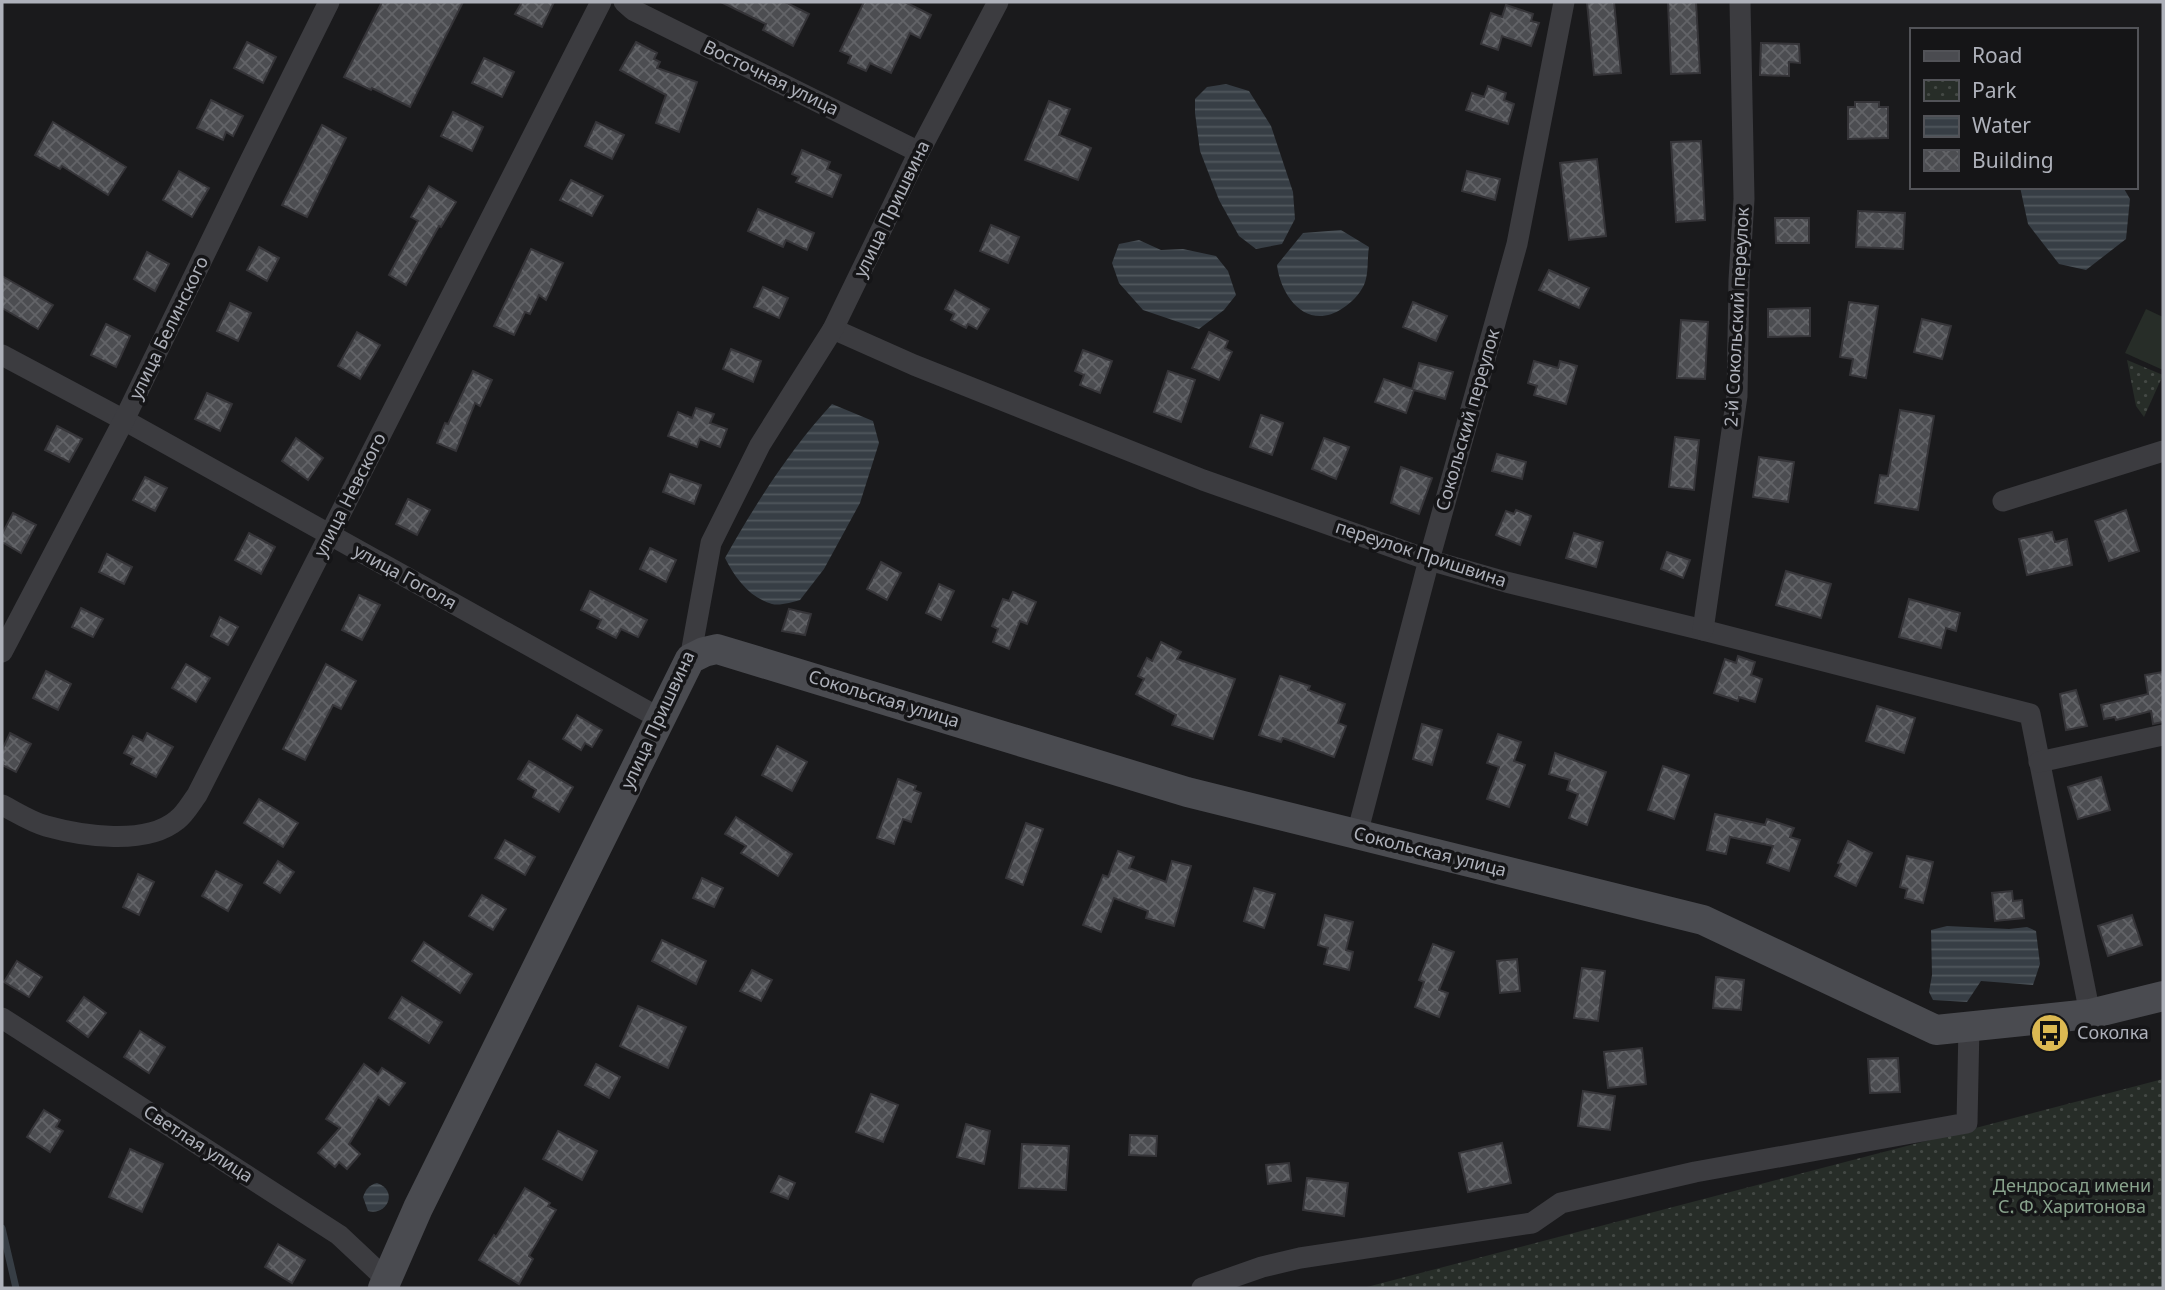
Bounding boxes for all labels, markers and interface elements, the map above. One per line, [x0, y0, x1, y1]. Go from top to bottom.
legend [1910, 28, 2137, 189]
street label: Восточная улица [700, 34, 843, 120]
text: Road [1972, 41, 2022, 69]
text: Park [1972, 76, 2017, 104]
text: Water [1972, 111, 2031, 139]
street label: улица Пришвина [848, 136, 935, 281]
text: Building [1972, 146, 2054, 174]
street label: 2-й Сокольский переулок [1718, 206, 1754, 427]
street label: улица Белинского [123, 252, 213, 403]
street label: Сокольский переулок [1430, 326, 1505, 513]
street label: улица Невского [307, 428, 391, 561]
street label: переулок Пришвина [1333, 514, 1510, 592]
street label: улица Гоголя [350, 538, 461, 614]
street label: улица Пришвина [615, 647, 700, 792]
street label: Сокольская улица [806, 664, 963, 732]
street label: Сокольская улица [1351, 820, 1509, 882]
bus stop icon: Соколка [2029, 1012, 2071, 1054]
place label: Соколка [2077, 1020, 2149, 1044]
street label: Светлая улица [139, 1099, 258, 1188]
park label: Дендросад имени С. Ф. Харитонова [1993, 1173, 2151, 1218]

